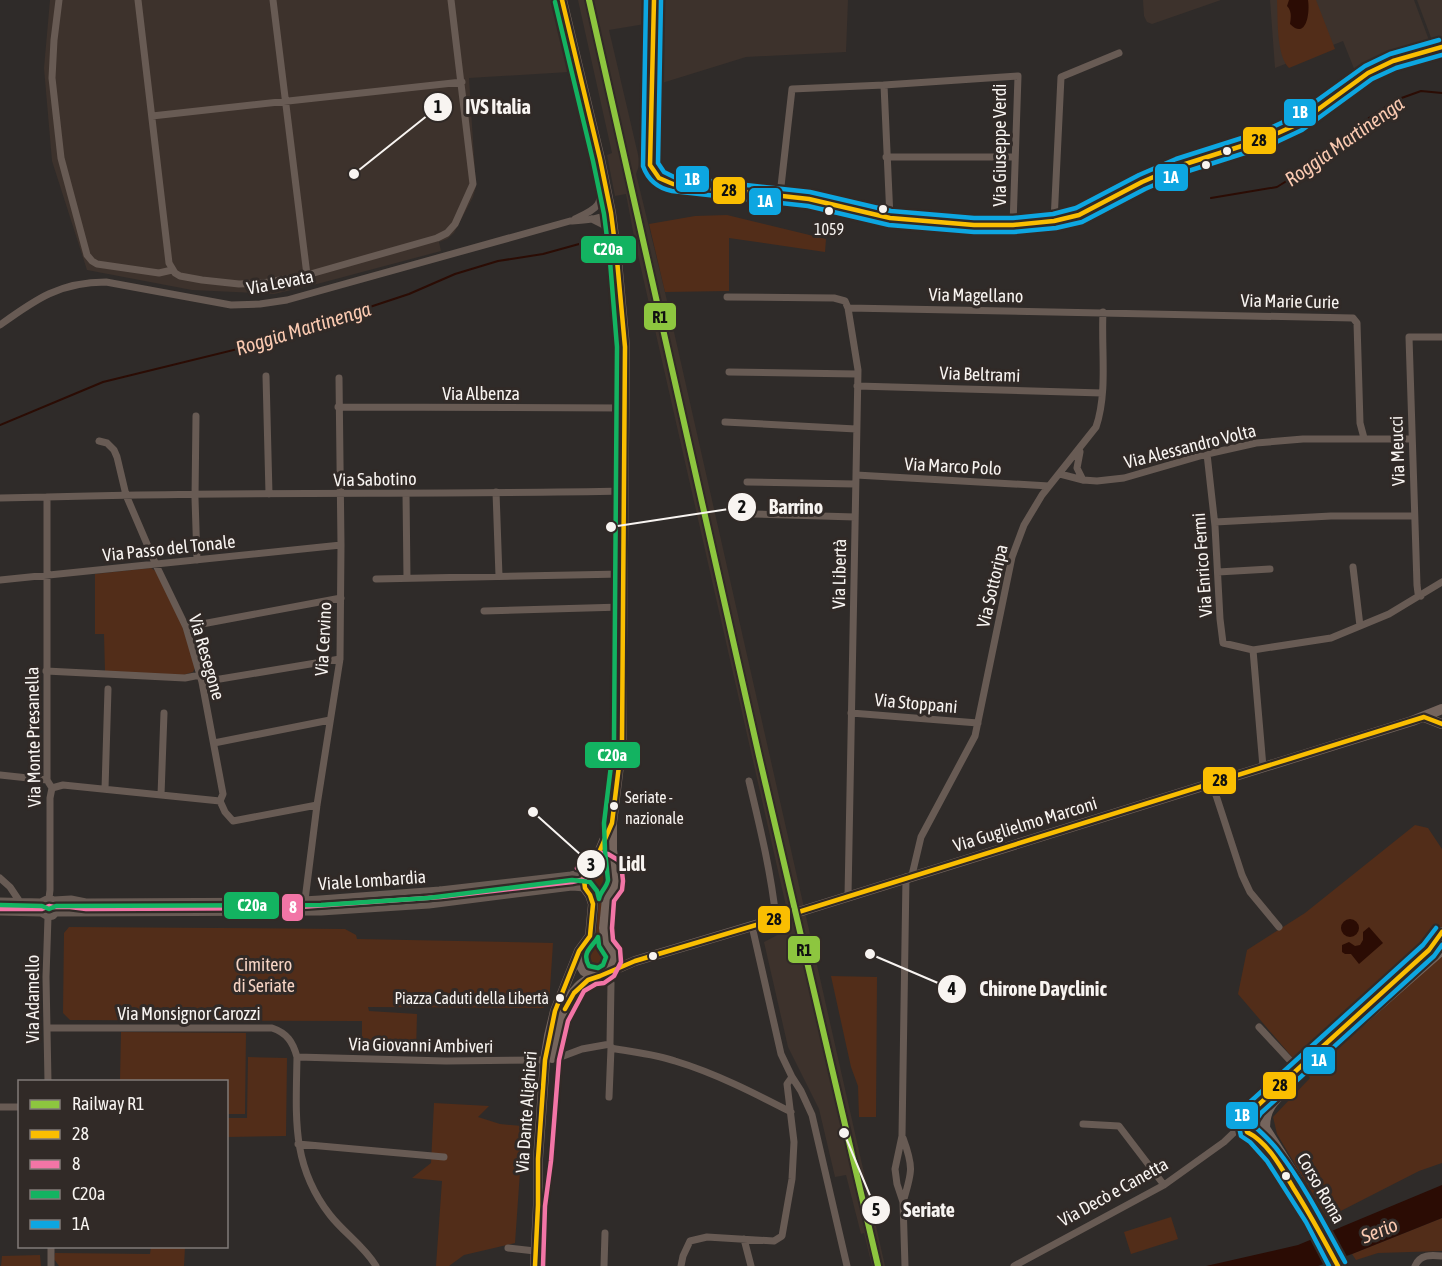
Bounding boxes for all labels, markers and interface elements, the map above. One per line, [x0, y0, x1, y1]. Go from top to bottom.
street label: Via Giuseppe Verdi [989, 84, 1010, 206]
callout: IVS Italia [423, 88, 542, 126]
water label: Roggia Martinenga [1280, 91, 1408, 191]
text: IVS Italia [465, 95, 531, 118]
text: 1 [434, 96, 442, 117]
line badge: 1B [1283, 98, 1317, 127]
text: 1B [1292, 103, 1308, 121]
line badge: 28 [1242, 126, 1277, 155]
text: 28 [1251, 131, 1267, 149]
unlabelled marker [1221, 145, 1233, 157]
unlabelled marker [1200, 159, 1212, 171]
line badge: 1A [1154, 163, 1189, 192]
line badge: 1B [675, 165, 710, 193]
text: 1A [1163, 168, 1179, 186]
text: 1B [684, 170, 700, 188]
line badge: 28 [712, 176, 746, 205]
text: 28 [721, 181, 737, 199]
line badge: 1A [748, 187, 782, 216]
text: 1A [757, 192, 773, 210]
unlabelled marker [877, 203, 889, 215]
marker: 1059 [823, 205, 835, 217]
place label: 1059 [814, 220, 844, 238]
line badge: C20a [580, 235, 637, 264]
text: C20a [593, 240, 623, 258]
street label: Via Levata [245, 265, 315, 299]
street label: Via Magellano [928, 284, 1024, 306]
street label: Via Marie Curie [1240, 290, 1340, 312]
water label: Roggia Martinenga [233, 297, 373, 359]
line badge: R1 [643, 302, 677, 331]
text: R1 [652, 308, 668, 326]
street label: Via Beltrami [939, 362, 1021, 386]
street label: Via Albenza [442, 383, 520, 404]
street label: Via Meucci [1385, 416, 1409, 486]
street label: Via Alessandro Volta [1122, 419, 1258, 473]
street label: Via Marco Polo [904, 453, 1002, 479]
street label: Via Sabotino [333, 468, 417, 490]
callout: Barrino [727, 488, 835, 526]
text: Barrino [769, 495, 823, 518]
text: 2 [738, 496, 746, 517]
street label: Via Enrico Fermi [1188, 512, 1216, 618]
street label: Via Passo del Tonale [102, 531, 236, 565]
street label: Via Libertà [828, 539, 850, 609]
street label: Via Sottoripa [972, 542, 1012, 630]
street label: Via Cervino [311, 601, 335, 677]
street label: Via Resegone [185, 612, 229, 702]
street label: Via Monte Presanella [21, 667, 45, 807]
street label: Via Stoppani [874, 689, 958, 717]
line badge: C20a [584, 741, 641, 769]
text: C20a [597, 746, 627, 764]
line badge: 28 [1202, 766, 1237, 795]
text: 28 [1212, 771, 1228, 789]
place label: Seriate - nazionale [625, 788, 684, 827]
street label: Via Guglielmo Marconi [951, 792, 1099, 856]
marker: Seriate - nazionale [608, 800, 620, 812]
callout: Lidl [576, 845, 657, 883]
text: Lidl [618, 852, 646, 875]
text: 3 [587, 854, 595, 875]
street label: Viale Lombardia [317, 866, 427, 894]
line badge: C20a [223, 891, 280, 920]
line badge: 8 [281, 893, 304, 922]
text: C20a [237, 896, 267, 914]
text: 8 [289, 898, 297, 916]
line badge: 28 [757, 905, 791, 934]
text: 28 [766, 910, 782, 928]
line badge: R1 [787, 935, 821, 964]
text: R1 [796, 941, 812, 959]
unlabelled marker [647, 950, 659, 962]
park label: Cimitero di Seriate [233, 954, 295, 996]
street label: Via Adamello [22, 955, 43, 1043]
callout: Chirone Dayclinic [937, 970, 1119, 1008]
text: Chirone Dayclinic [979, 977, 1107, 1000]
text: 4 [947, 978, 956, 999]
place label: Piazza Caduti della Libertà [394, 989, 549, 1007]
marker: Piazza Caduti della Libertà [554, 992, 566, 1004]
street label: Via Monsignor Carozzi [117, 1003, 261, 1024]
street label: Via Giovanni Ambiveri [348, 1033, 494, 1057]
line badge: 1A [1302, 1046, 1336, 1075]
street label: Via Dante Alighieri [511, 1050, 541, 1174]
text: 1A [1311, 1051, 1327, 1069]
line badge: 28 [1262, 1071, 1297, 1100]
text: 28 [1272, 1076, 1288, 1094]
legend [18, 1080, 228, 1248]
text: Railway R1 [72, 1093, 144, 1114]
line badge: 1B [1225, 1101, 1259, 1130]
text: 1B [1234, 1106, 1250, 1124]
text: 28 [72, 1123, 89, 1144]
street label: Corso Roma [1292, 1149, 1350, 1227]
text: 8 [72, 1153, 80, 1174]
street label: Via Decò e Canetta [1054, 1153, 1172, 1231]
unlabelled marker [1280, 1170, 1292, 1182]
text: C20a [72, 1183, 105, 1204]
callout: Seriate [861, 1191, 967, 1229]
text: Seriate [903, 1198, 955, 1221]
text: 5 [872, 1199, 880, 1220]
water label: Serio [1356, 1212, 1401, 1248]
text: 1A [72, 1213, 89, 1234]

